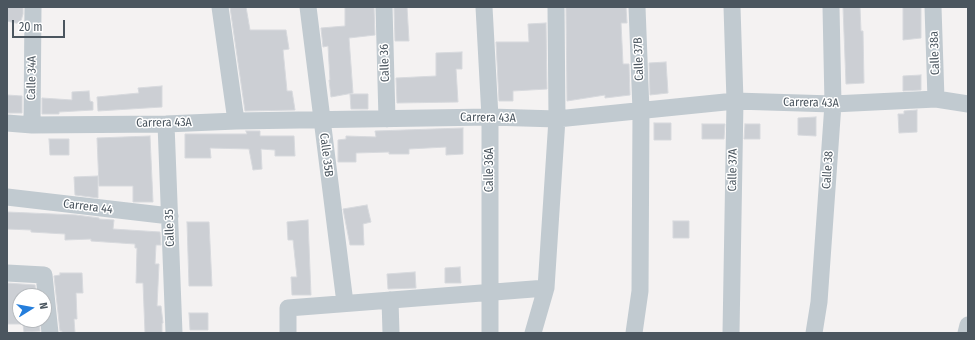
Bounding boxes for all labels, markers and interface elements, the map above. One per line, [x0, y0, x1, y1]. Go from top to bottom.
scale bar [14, 12, 67, 38]
text: 20 m [19, 20, 43, 34]
street label: Calle 38a [927, 31, 943, 75]
street label: Calle 37B [631, 37, 647, 81]
street label: Calle 36 [377, 44, 393, 82]
street label: Calle 34A [24, 56, 40, 100]
street label: Carrera 43A [783, 95, 839, 111]
street label: Carrera 43A [460, 110, 516, 126]
street label: Carrera 43A [136, 115, 192, 131]
street label: Calle 35B [316, 132, 336, 178]
street label: Calle 36A [483, 148, 497, 192]
street label: Calle 37A [725, 148, 741, 192]
street label: Calle 38 [819, 150, 837, 190]
street label: Carrera 44 [62, 197, 114, 217]
street label: Calle 35 [162, 209, 178, 247]
north arrow [12, 288, 52, 328]
text: N [36, 301, 50, 310]

